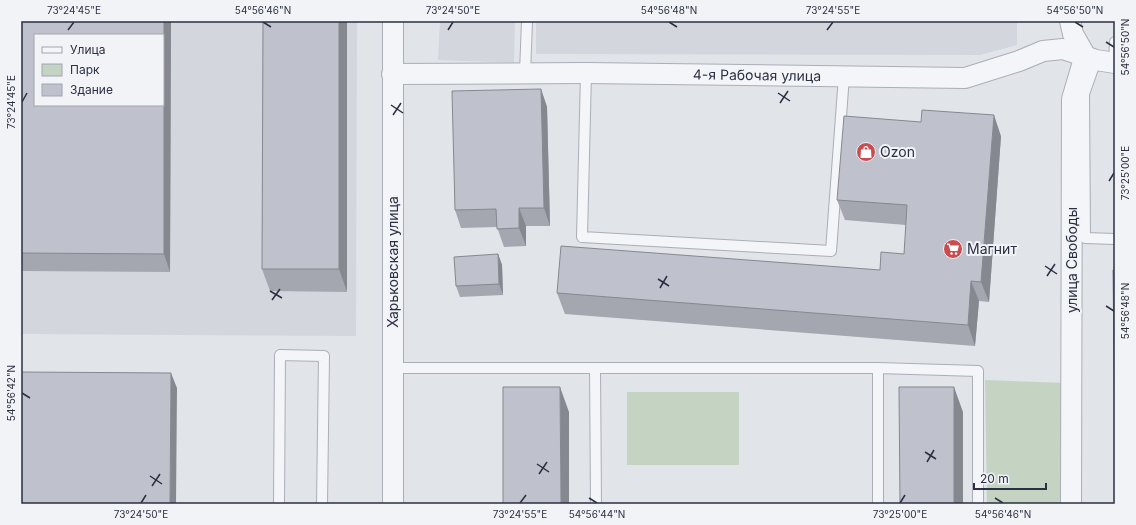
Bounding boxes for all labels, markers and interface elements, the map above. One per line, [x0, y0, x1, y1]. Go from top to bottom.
text: 73°24'45"E [47, 4, 101, 16]
text: 54°56'46"N [235, 4, 291, 16]
text: 73°24'50"E [426, 4, 480, 16]
text: 54°56'48"N [641, 4, 697, 16]
text: 73°24'55"E [806, 4, 860, 16]
text: 54°56'50"N [1047, 4, 1103, 16]
text: 54°56'50"N [1119, 19, 1131, 75]
legend [34, 34, 164, 106]
text: Улица [70, 42, 105, 57]
text: Парк [70, 62, 100, 77]
street label: 4-я Рабочая улица [693, 65, 821, 84]
text: 73°24'45"E [5, 75, 17, 129]
text: Здание [70, 82, 113, 97]
shop icon: Ozon [855, 141, 877, 163]
place label: Ozon [880, 143, 915, 160]
text: 73°25'00"E [1119, 146, 1131, 200]
street label: Харьковская улица [384, 196, 401, 328]
street label: улица Свободы [1063, 207, 1080, 313]
supermarket icon: Магнит [942, 238, 964, 260]
place label: Магнит [967, 240, 1017, 257]
text: 54°56'48"N [1119, 283, 1131, 339]
text: 54°56'42"N [5, 365, 17, 421]
scale bar [974, 465, 1046, 491]
text: 20 m [980, 471, 1009, 486]
text: 73°24'50"E [114, 508, 168, 520]
text: 73°24'55"E [493, 508, 547, 520]
text: 54°56'44"N [569, 508, 625, 520]
text: 73°25'00"E [873, 508, 927, 520]
text: 54°56'46"N [975, 508, 1031, 520]

